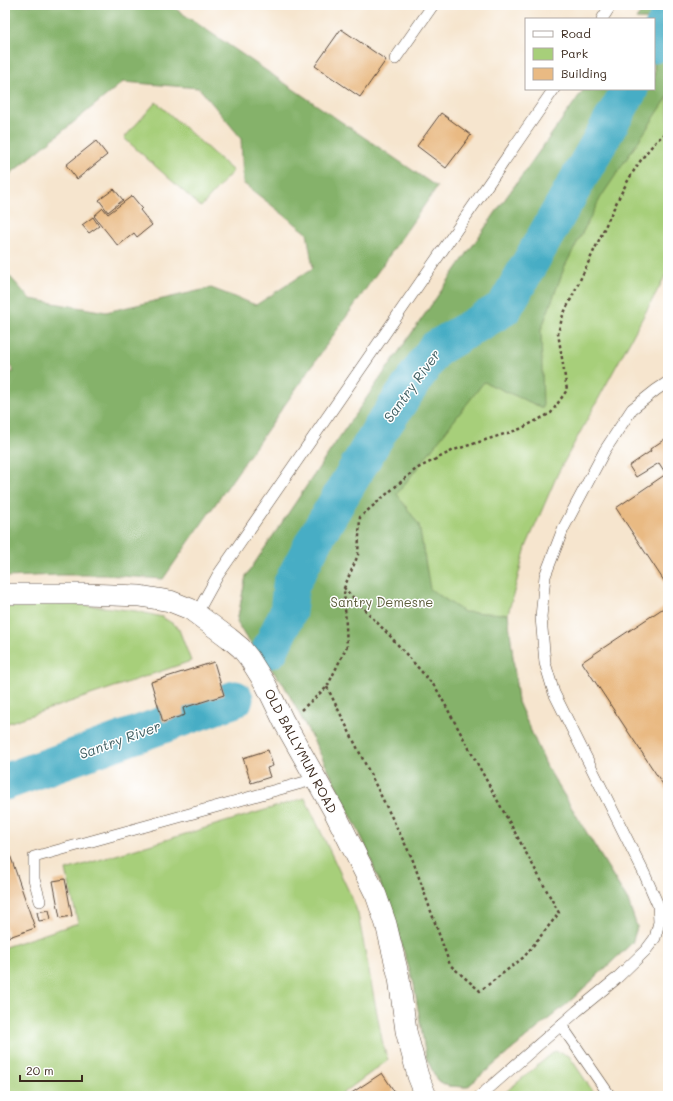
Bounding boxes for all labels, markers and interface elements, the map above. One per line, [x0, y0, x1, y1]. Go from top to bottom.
legend [525, 18, 655, 90]
text: Road [561, 25, 591, 41]
text: Park [561, 45, 588, 61]
text: Building [561, 65, 607, 81]
water label: Santry River [379, 345, 444, 426]
park label: Santry Demesne [331, 593, 433, 610]
street label: OLD BALLYMUN ROAD [261, 685, 342, 816]
water label: Santry River [76, 716, 163, 763]
scale bar [20, 1057, 82, 1083]
text: 20 m [26, 1062, 54, 1078]

